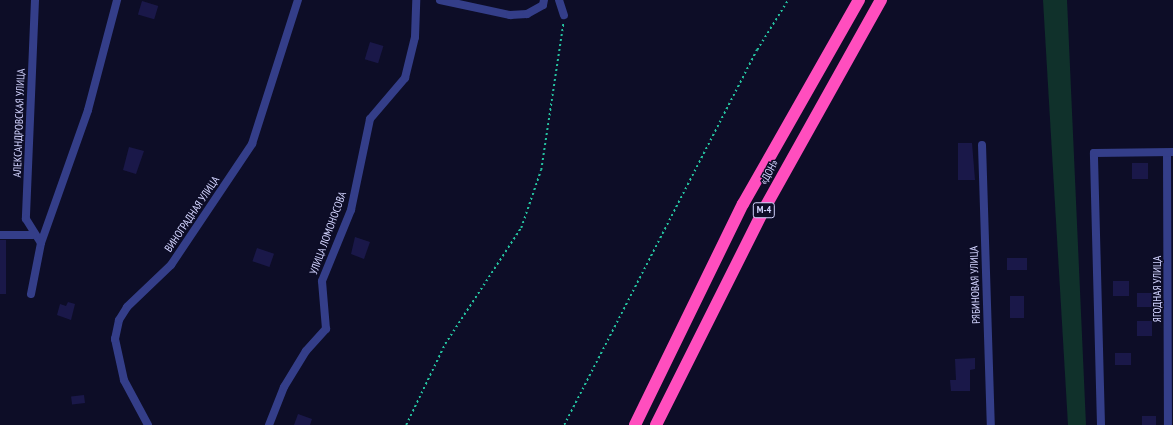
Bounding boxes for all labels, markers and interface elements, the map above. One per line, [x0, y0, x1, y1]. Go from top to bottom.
street label: АЛЕКСАНДРОВСКАЯ УЛИЦА [10, 68, 28, 178]
street label: «ДОН» [757, 157, 781, 187]
street label: ВИНОГРАДНАЯ УЛИЦА [162, 174, 222, 254]
street label: УЛИЦА ЛОМОНОСОВА [307, 190, 349, 276]
road number: М-4 [752, 202, 776, 218]
street label: РЯБИНОВАЯ УЛИЦА [967, 246, 983, 324]
street label: ЯГОДНАЯ УЛИЦА [1150, 256, 1164, 322]

